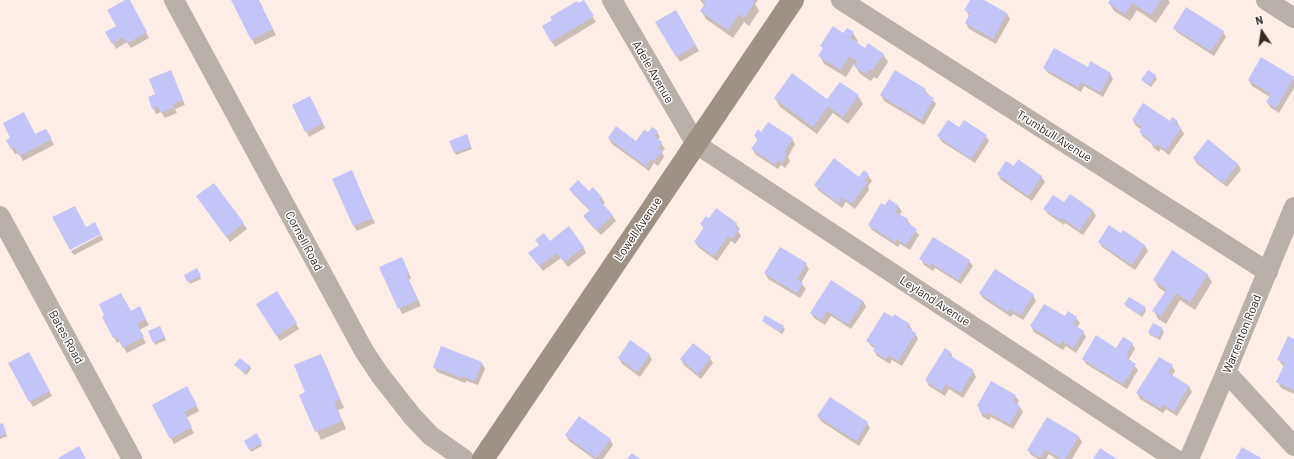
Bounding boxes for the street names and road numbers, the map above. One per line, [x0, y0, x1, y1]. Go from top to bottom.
street label: Adele Avenue [629, 38, 677, 106]
street label: Trumbull Avenue [1014, 107, 1094, 165]
street label: Lowell Avenue [611, 194, 665, 264]
street label: Cornell Road [282, 209, 326, 273]
street label: Leyland Avenue [897, 273, 973, 329]
street label: Warrenton Road [1220, 292, 1264, 376]
street label: Bates Road [45, 308, 87, 366]

